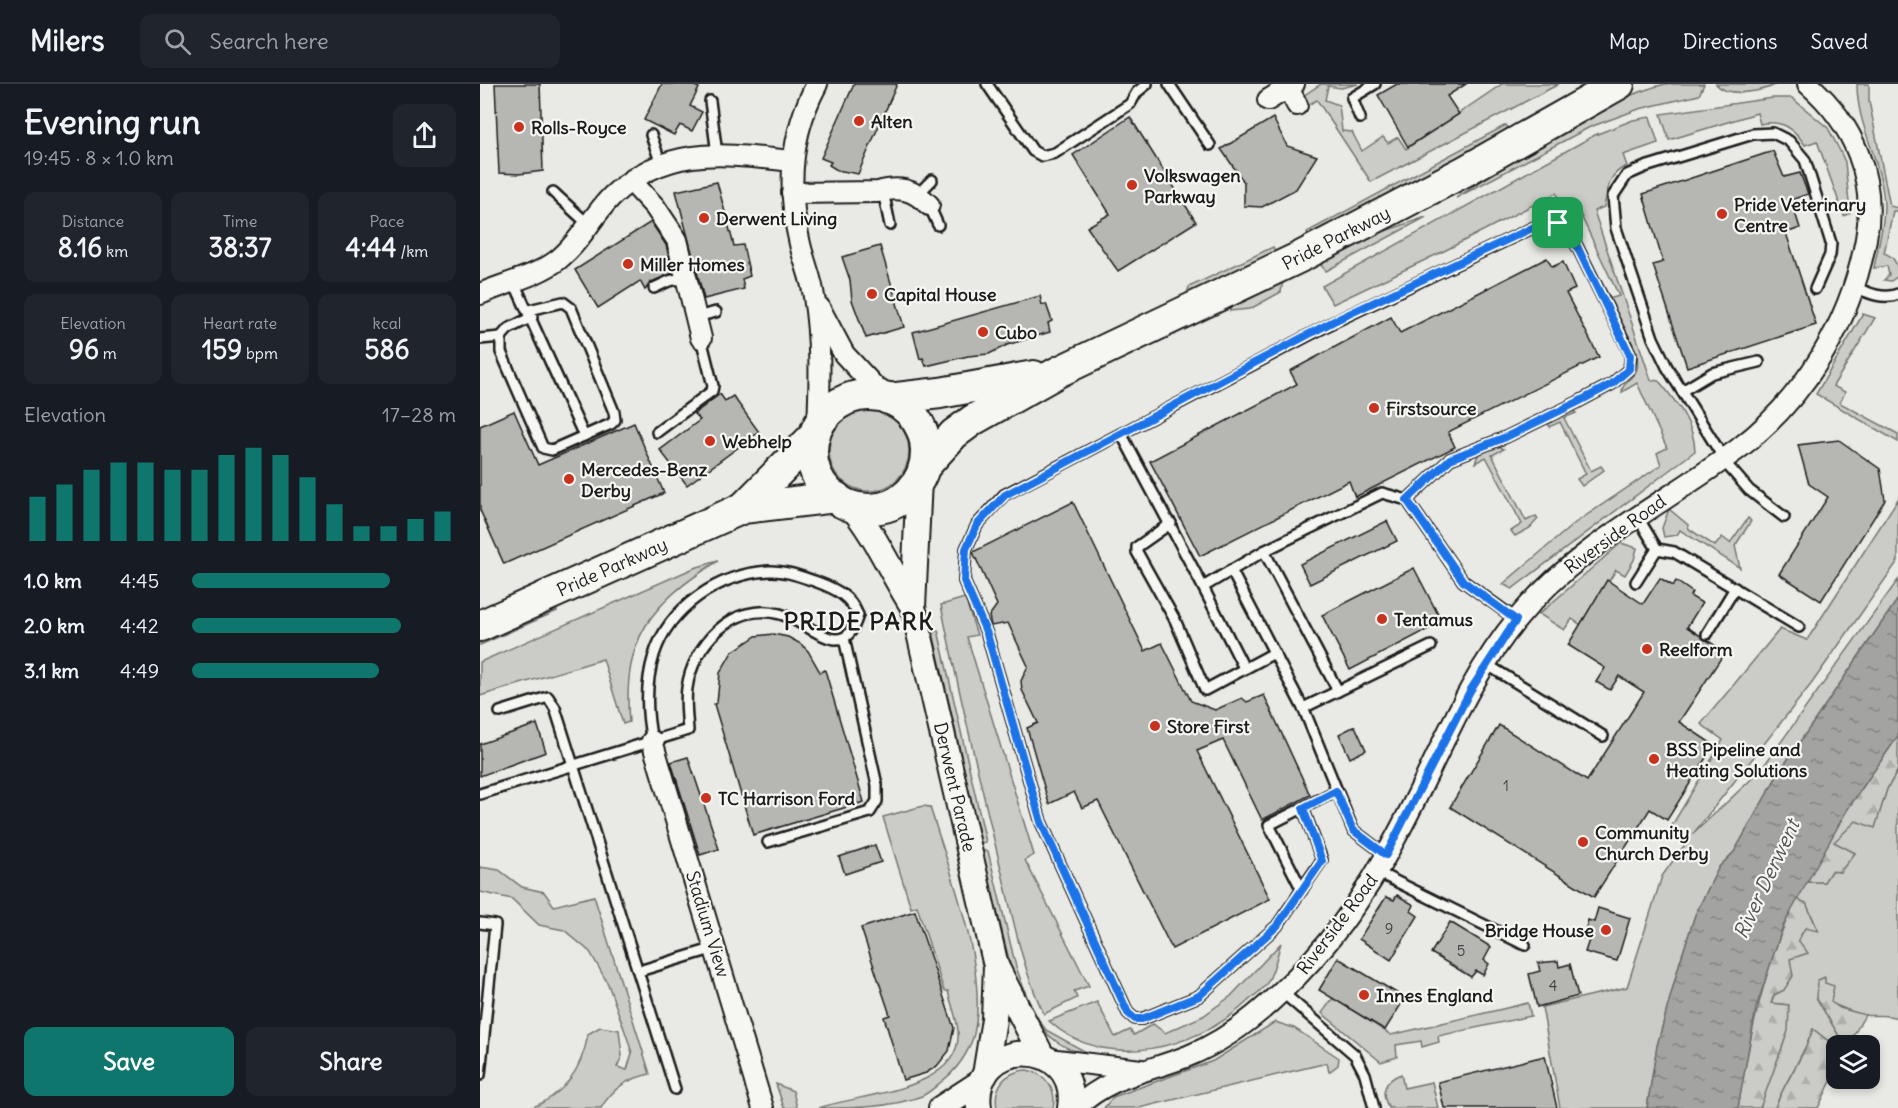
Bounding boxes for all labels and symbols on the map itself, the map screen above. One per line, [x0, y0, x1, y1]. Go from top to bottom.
place label: Alten [871, 110, 913, 133]
marker: Alten [852, 114, 866, 128]
place label: Rolls-Royce [531, 116, 627, 139]
marker: Rolls-Royce [512, 120, 526, 134]
place label: Volkswagen Parkway [1144, 164, 1241, 208]
marker: Volkswagen Parkway [1125, 178, 1139, 192]
place label: Pride Veterinary Centre [1734, 193, 1866, 237]
pin [1532, 197, 1583, 248]
street label: Pride Parkway [1278, 201, 1394, 275]
place label: Derwent Living [716, 207, 837, 230]
marker: Pride Veterinary Centre [1715, 207, 1729, 221]
marker: Derwent Living [697, 211, 711, 225]
place label: Miller Homes [640, 253, 745, 276]
marker: Miller Homes [621, 257, 635, 271]
place label: Capital House [884, 283, 997, 306]
marker: Capital House [865, 287, 879, 301]
place label: Cubo [995, 321, 1037, 344]
marker: Cubo [976, 325, 990, 339]
place label: Firstsource [1386, 397, 1477, 420]
marker: Firstsource [1367, 401, 1381, 415]
place label: Webhelp [722, 430, 792, 453]
marker: Webhelp [703, 434, 717, 448]
place label: Mercedes-Benz Derby [581, 458, 708, 502]
marker: Mercedes-Benz Derby [562, 472, 576, 486]
street label: Riverside Road [1560, 489, 1671, 579]
street label: Pride Parkway [553, 532, 671, 602]
district label: PRIDE PARK [783, 606, 935, 636]
place label: Tentamus [1394, 608, 1473, 631]
marker: Tentamus [1375, 612, 1389, 626]
place label: Reelform [1659, 638, 1733, 661]
marker: Reelform [1640, 642, 1654, 656]
place label: Store First [1167, 715, 1250, 738]
marker: Store First [1148, 719, 1162, 733]
street label: Derwent Parade [929, 720, 981, 854]
place label: BSS Pipeline and Heating Solutions [1666, 738, 1807, 782]
marker: BSS Pipeline and Heating Solutions [1647, 752, 1661, 766]
house number: 1 [1503, 776, 1509, 795]
place label: TC Harrison Ford [718, 787, 856, 810]
marker: TC Harrison Ford [699, 791, 713, 805]
water label: River Derwent [1728, 814, 1805, 942]
place label: Community Church Derby [1595, 821, 1709, 865]
marker: Community Church Derby [1576, 835, 1590, 849]
street label: Stadium View [681, 868, 735, 980]
street label: Riverside Road [1292, 869, 1383, 979]
house number: 9 [1385, 919, 1393, 938]
place label: Bridge House [1485, 919, 1594, 942]
marker: Bridge House [1599, 923, 1613, 937]
house number: 5 [1457, 941, 1465, 960]
house number: 4 [1549, 976, 1558, 995]
place label: Innes England [1376, 984, 1493, 1007]
marker: Innes England [1357, 988, 1371, 1002]

